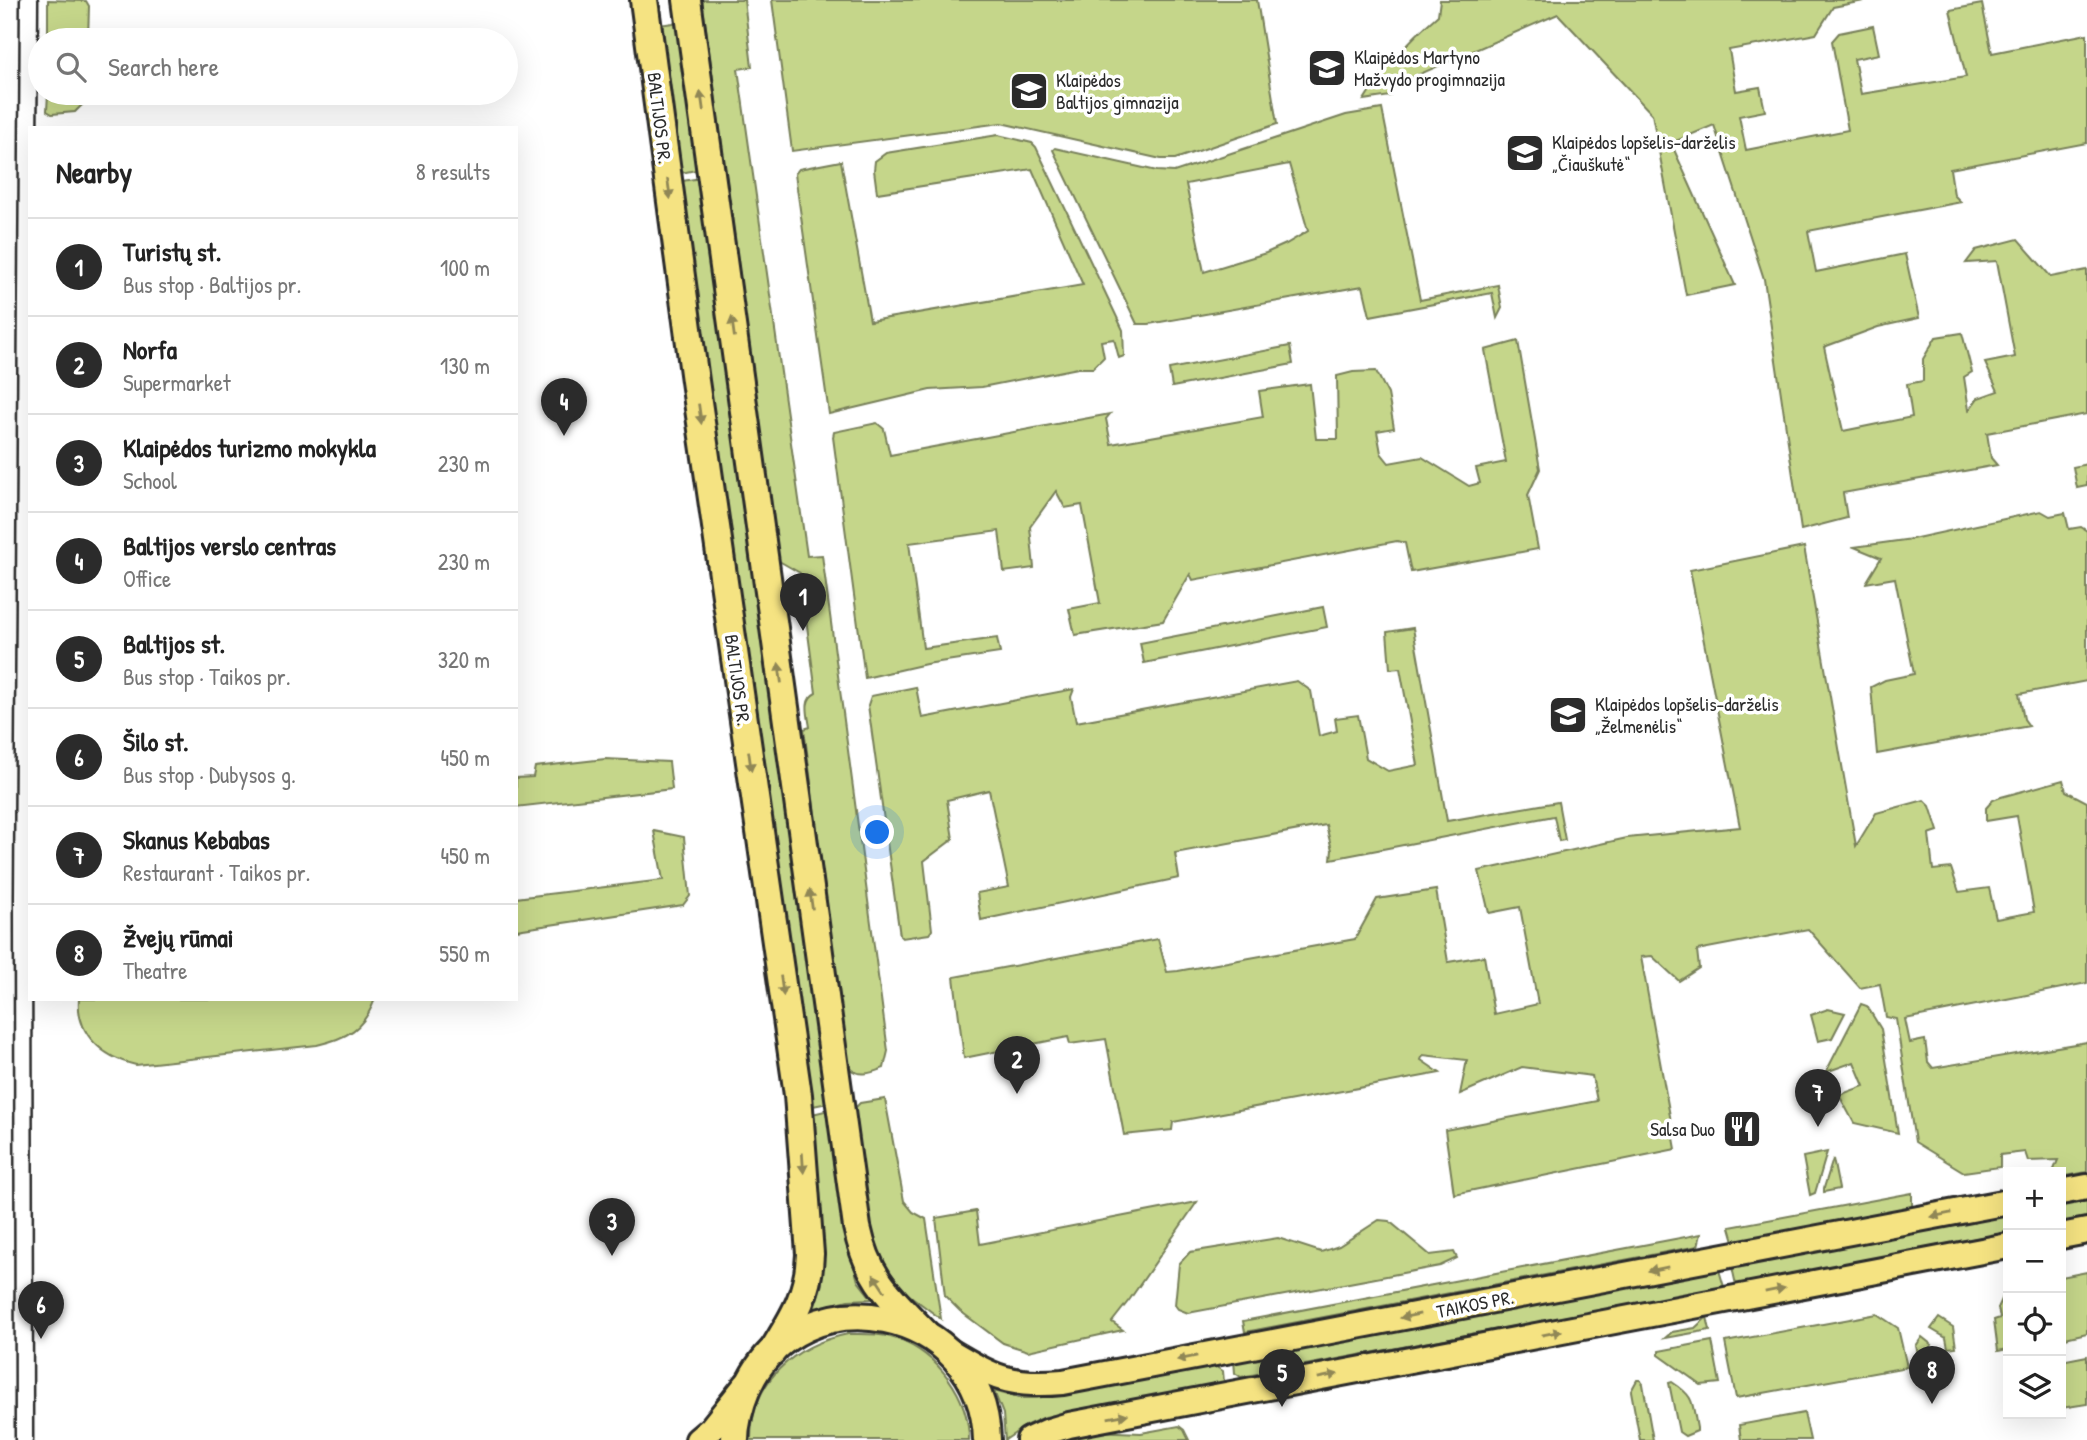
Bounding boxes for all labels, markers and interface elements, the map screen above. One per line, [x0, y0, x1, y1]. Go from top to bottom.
search box [28, 28, 518, 105]
place label: Klaipėdos Martyno Mažvydo progimnazija [1354, 44, 1506, 92]
school or university icon: Klaipėdos Martyno Mažvydo progimnazija [1306, 47, 1348, 89]
icon: search [52, 48, 90, 86]
text: Search here [108, 49, 219, 84]
place label: Klaipėdos Baltijos gimnazija [1056, 67, 1179, 115]
school or university icon: Klaipėdos Baltijos gimnazija [1008, 70, 1050, 112]
street label: BALTIJOS PR. [641, 71, 679, 165]
one-way arrow [696, 90, 707, 112]
place label: Klaipėdos lopšelis-darželis „Čiauškutė“ [1552, 129, 1736, 177]
school or university icon: Klaipėdos lopšelis-darželis „Čiauškutė“ [1504, 132, 1546, 174]
text: Nearby [56, 152, 132, 192]
text: 8 results [416, 156, 490, 187]
one-way arrow [664, 178, 675, 200]
text: Turistų st. [123, 234, 221, 269]
text: 1 [75, 252, 83, 283]
text: 100 m [440, 252, 490, 283]
text: Bus stop · Baltijos pr. [123, 269, 301, 300]
one-way arrow [727, 316, 738, 338]
text: Norfa [123, 332, 177, 367]
text: 2 [74, 350, 84, 381]
text: 130 m [440, 350, 490, 381]
text: Supermarket [123, 367, 231, 398]
pin: 4 [541, 378, 587, 436]
one-way arrow [695, 404, 706, 426]
text: Klaipėdos turizmo mokykla [123, 430, 376, 465]
text: 3 [74, 448, 84, 479]
text: 230 m [438, 448, 490, 479]
text: School [123, 465, 177, 496]
text: Baltijos verslo centras [123, 528, 336, 563]
text: 4 [75, 546, 83, 577]
text: 230 m [438, 546, 490, 577]
text: Office [123, 563, 171, 594]
pin: 1 [780, 573, 826, 631]
text: Baltijos st. [123, 626, 225, 661]
street label: BALTIJOS PR. [719, 633, 757, 727]
text: 5 [74, 644, 84, 675]
text: 320 m [438, 644, 490, 675]
text: Bus stop · Taikos pr. [123, 661, 291, 692]
one-way arrow [774, 662, 785, 684]
place label: Klaipėdos lopšelis-darželis „Želmenėlis“ [1595, 691, 1779, 739]
school or university icon: Klaipėdos lopšelis-darželis „Želmenėlis“ [1547, 694, 1589, 736]
text: Šilo st. [123, 724, 189, 759]
text: 6 [74, 742, 84, 773]
text: 450 m [440, 742, 490, 773]
one-way arrow [744, 750, 755, 772]
text: Bus stop · Dubysos g. [123, 759, 296, 790]
your location [860, 815, 894, 849]
text: Skanus Kebabas [123, 822, 270, 857]
text: 7 [73, 840, 85, 871]
text: 450 m [440, 840, 490, 871]
text: Restaurant · Taikos pr. [123, 857, 310, 888]
one-way arrow [805, 888, 816, 910]
text: Žvejų rūmai [123, 920, 234, 955]
text: 8 [74, 938, 84, 969]
text: 550 m [439, 938, 490, 969]
text: Theatre [123, 955, 188, 986]
one-way arrow [777, 975, 788, 997]
pin: 2 [994, 1036, 1040, 1094]
pin: 7 [1795, 1069, 1841, 1127]
restaurant icon: Salsa Duo [1721, 1108, 1763, 1150]
place label: Salsa Duo [1650, 1116, 1715, 1142]
one-way arrow [798, 1153, 809, 1175]
map controls [2003, 1167, 2066, 1419]
button: + [2003, 1167, 2066, 1230]
pin: 3 [589, 1198, 635, 1256]
one-way arrow [1930, 1210, 1952, 1221]
button: − [2003, 1230, 2066, 1293]
one-way arrow [1647, 1264, 1669, 1275]
one-way arrow [872, 1274, 886, 1292]
pin: 6 [18, 1281, 64, 1339]
street label: TAIKOS PR. [1434, 1284, 1516, 1324]
one-way arrow [1764, 1284, 1786, 1295]
button: locate [2003, 1293, 2066, 1356]
one-way arrow [1399, 1311, 1421, 1322]
one-way arrow [1541, 1327, 1563, 1338]
pin: 8 [1909, 1346, 1955, 1404]
pin: 5 [1259, 1349, 1305, 1407]
one-way arrow [1176, 1353, 1198, 1364]
button: layers [2003, 1356, 2066, 1419]
one-way arrow [1317, 1370, 1339, 1381]
one-way arrow [1107, 1410, 1129, 1421]

